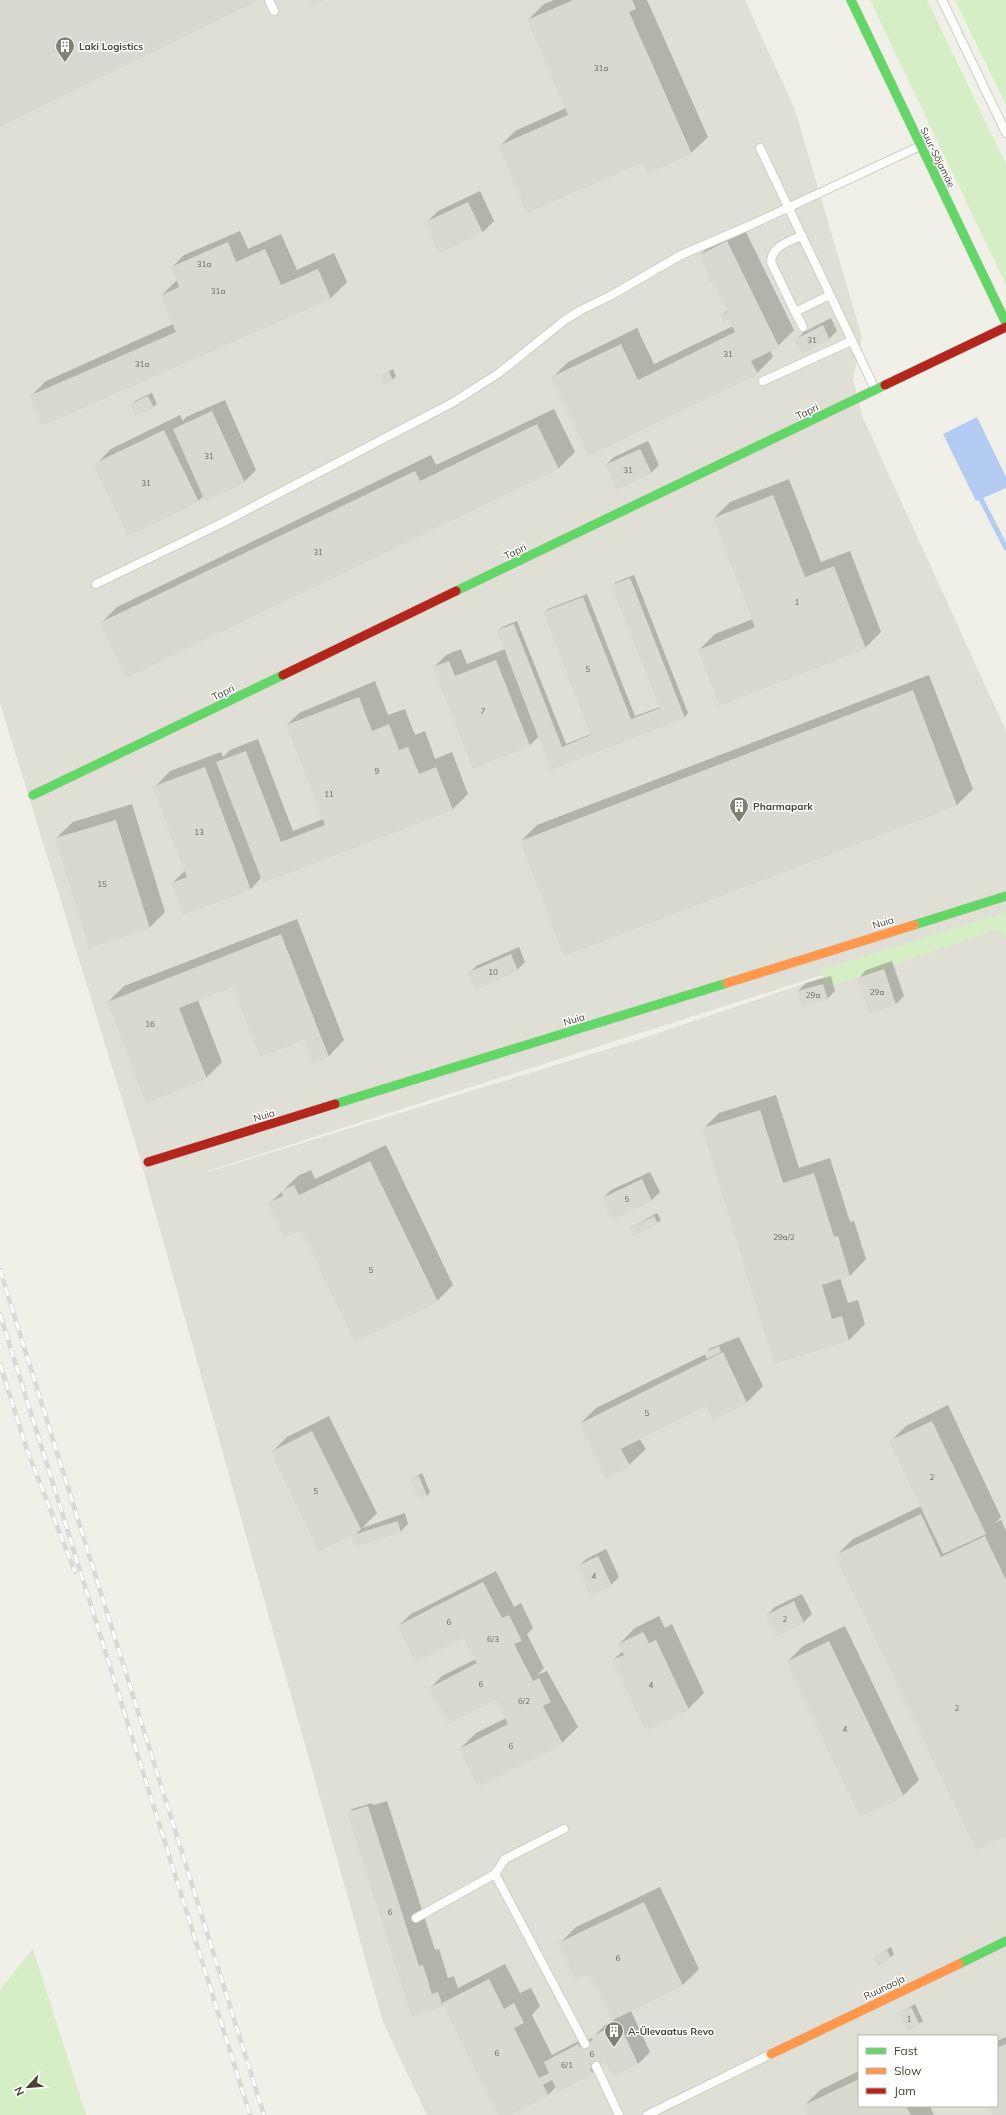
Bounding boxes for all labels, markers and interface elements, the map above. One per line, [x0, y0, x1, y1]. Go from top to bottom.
building icon: Laki Logistics [54, 35, 76, 63]
place label: Laki Logistics [79, 40, 143, 53]
house number: 31a [594, 63, 608, 73]
street label: Suur-Sõjamäe [917, 125, 958, 190]
house number: 31a [197, 259, 211, 269]
house number: 31a [211, 286, 225, 296]
house number: 31 [807, 335, 817, 345]
house number: 31 [723, 349, 733, 359]
house number: 31a [135, 359, 149, 369]
street label: Tapri [794, 401, 821, 422]
house number: 31 [204, 451, 214, 461]
house number: 31 [623, 465, 633, 475]
house number: 31 [141, 478, 151, 488]
street label: Tapri [502, 541, 529, 562]
house number: 31 [313, 547, 323, 557]
house number: 1 [795, 597, 800, 607]
house number: 5 [586, 664, 591, 674]
street label: Tapri [210, 682, 237, 703]
house number: 7 [481, 706, 486, 716]
house number: 9 [375, 766, 380, 776]
house number: 11 [324, 789, 334, 799]
building icon: Pharmapark [728, 795, 750, 823]
place label: Pharmapark [753, 800, 813, 813]
house number: 13 [194, 827, 204, 837]
house number: 15 [97, 879, 107, 889]
street label: Nuia [871, 913, 895, 932]
house number: 10 [488, 967, 498, 977]
house number: 29a [870, 987, 884, 997]
house number: 29a [806, 990, 820, 1000]
street label: Nuia [562, 1010, 586, 1029]
house number: 16 [145, 1019, 155, 1029]
street label: Nuia [252, 1106, 276, 1125]
house number: 5 [625, 1194, 630, 1204]
house number: 29a/2 [773, 1232, 795, 1242]
house number: 5 [369, 1265, 374, 1275]
house number: 5 [645, 1408, 650, 1418]
house number: 2 [930, 1472, 935, 1482]
house number: 5 [314, 1486, 319, 1496]
house number: 4 [592, 1571, 597, 1581]
house number: 2 [783, 1614, 788, 1624]
house number: 6 [447, 1617, 452, 1627]
house number: 6/3 [487, 1634, 499, 1644]
house number: 6 [479, 1679, 484, 1689]
house number: 4 [649, 1680, 654, 1690]
house number: 6/2 [518, 1696, 530, 1706]
house number: 2 [955, 1703, 960, 1713]
house number: 4 [843, 1724, 848, 1734]
house number: 6 [509, 1741, 514, 1751]
house number: 6 [388, 1907, 393, 1917]
house number: 6 [616, 1953, 621, 1963]
street label: Ruunaoja [861, 1972, 907, 2003]
house number: 1 [907, 2014, 912, 2024]
building icon: A-Ülevaatus Revo [603, 2020, 625, 2048]
place label: A-Ülevaatus Revo [628, 2025, 714, 2038]
legend [858, 2035, 998, 2107]
text: Fast [894, 2043, 918, 2058]
house number: 6 [495, 2048, 500, 2058]
house number: 6 [590, 2049, 595, 2059]
house number: 6/1 [561, 2060, 573, 2070]
text: Slow [894, 2063, 922, 2078]
north arrow [8, 2067, 48, 2107]
text: Jam [894, 2083, 916, 2098]
text: N [11, 2085, 27, 2098]

